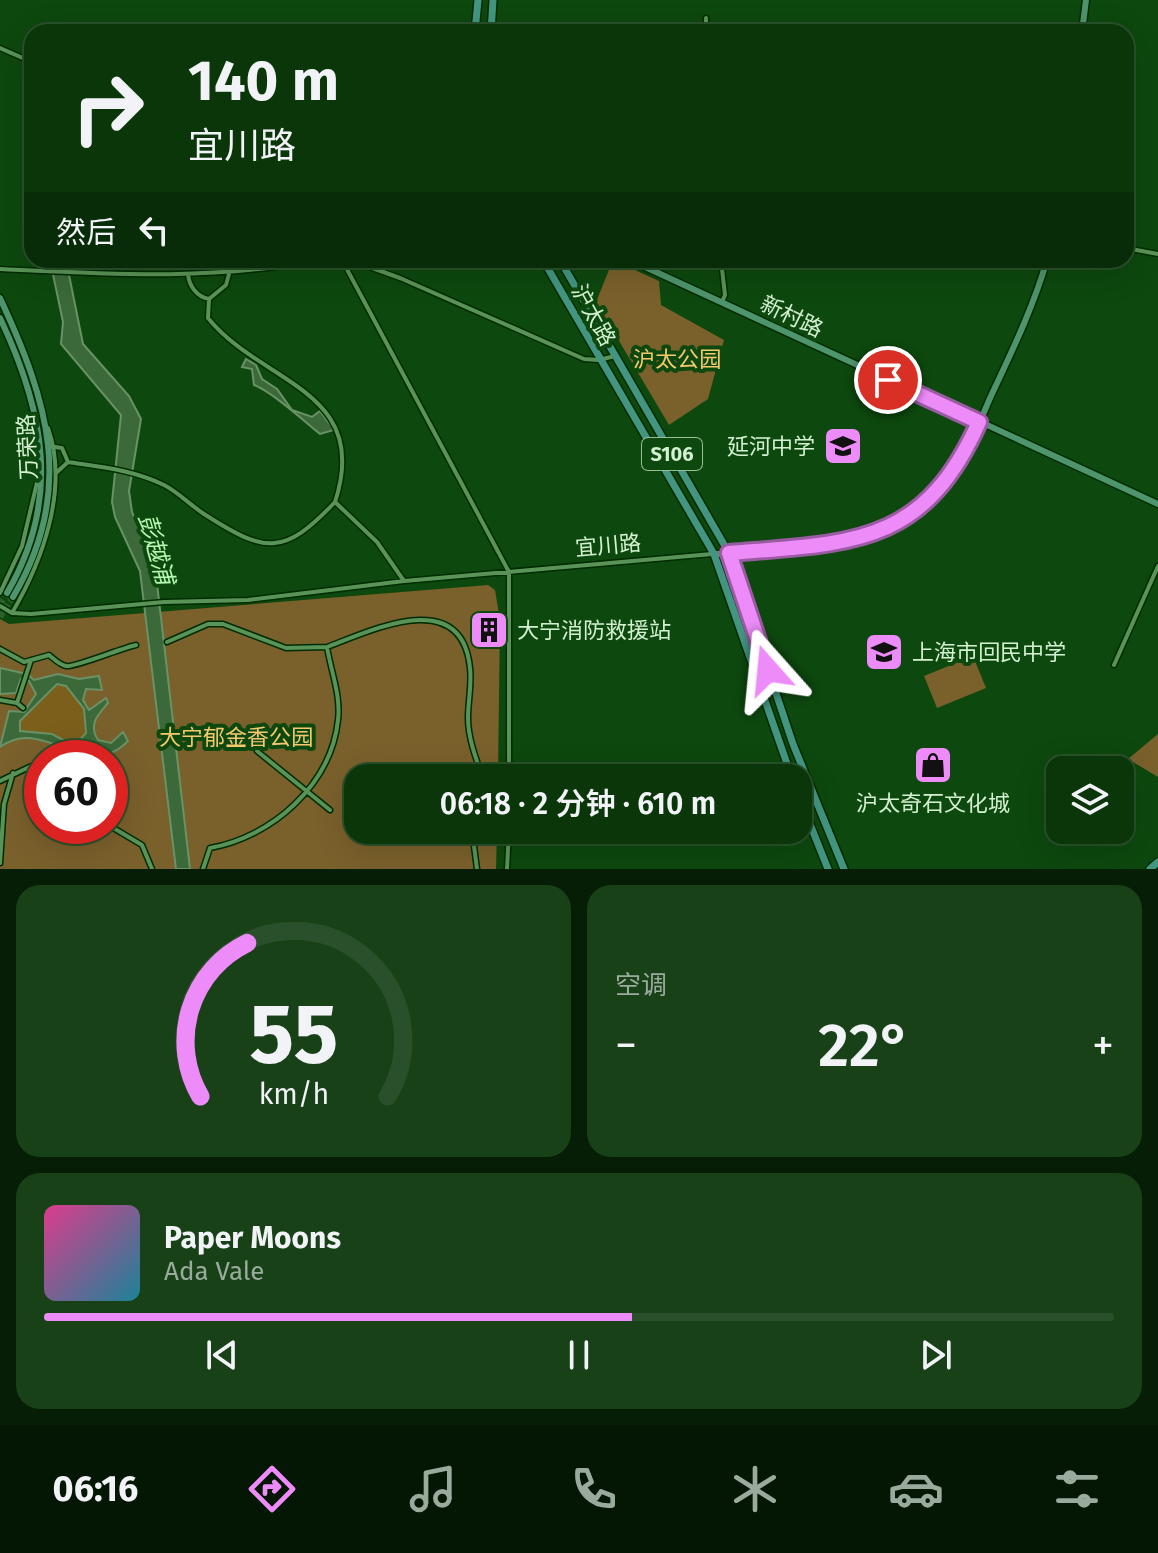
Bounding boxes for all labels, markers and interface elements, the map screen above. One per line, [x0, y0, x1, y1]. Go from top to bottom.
text: 140 m [188, 48, 339, 115]
icon: right [56, 56, 160, 160]
text: 宜川路 [188, 124, 296, 168]
icon: left [132, 208, 176, 252]
text: 然后 [56, 215, 116, 251]
street label: 沪太路 [566, 280, 621, 351]
street label: 新村路 [756, 290, 827, 343]
park label: 沪太公园 [633, 346, 721, 373]
pin [854, 346, 922, 414]
icon: arrive [866, 358, 910, 402]
street label: 万荣路 [12, 413, 43, 481]
school or university icon: 延河中学 [822, 425, 864, 467]
place label: 延河中学 [727, 433, 815, 460]
road number: S106 [642, 438, 702, 470]
water label: 彭越浦 [133, 511, 180, 591]
street label: 宜川路 [574, 529, 642, 562]
building icon: 大宁消防救援站 [468, 609, 510, 651]
place label: 大宁消防救援站 [517, 617, 671, 644]
position arrow [726, 628, 810, 712]
school or university icon: 上海市回民中学 [863, 631, 905, 673]
place label: 上海市回民中学 [912, 639, 1066, 666]
park label: 大宁郁金香公园 [159, 724, 313, 751]
speed limit sign: 60 [24, 740, 128, 844]
shop icon: 沪太奇石文化城 [912, 744, 954, 786]
map controls [1046, 756, 1134, 844]
button: layers [1046, 756, 1134, 844]
text: 06:18 · 2 分钟 · 610 m [440, 786, 716, 822]
place label: 沪太奇石文化城 [856, 790, 1010, 817]
text: 空调 [615, 970, 667, 1001]
text: 55 [249, 985, 338, 1085]
text: 22° [818, 1010, 911, 1082]
text: − [615, 1019, 637, 1072]
text: + [1092, 1019, 1114, 1072]
text: km/h [258, 1077, 329, 1112]
text: Paper Moons [164, 1220, 341, 1256]
text: Ada Vale [164, 1256, 264, 1287]
icon: previous [200, 1333, 244, 1377]
icon: pause [557, 1333, 601, 1377]
icon: next [914, 1333, 958, 1377]
icon: directions [244, 1461, 300, 1517]
icon: music [405, 1461, 461, 1517]
icon: phone [566, 1461, 622, 1517]
icon: climate [727, 1461, 783, 1517]
icon: car [888, 1461, 944, 1517]
icon: filters [1049, 1461, 1105, 1517]
text: 06:16 [53, 1467, 138, 1511]

